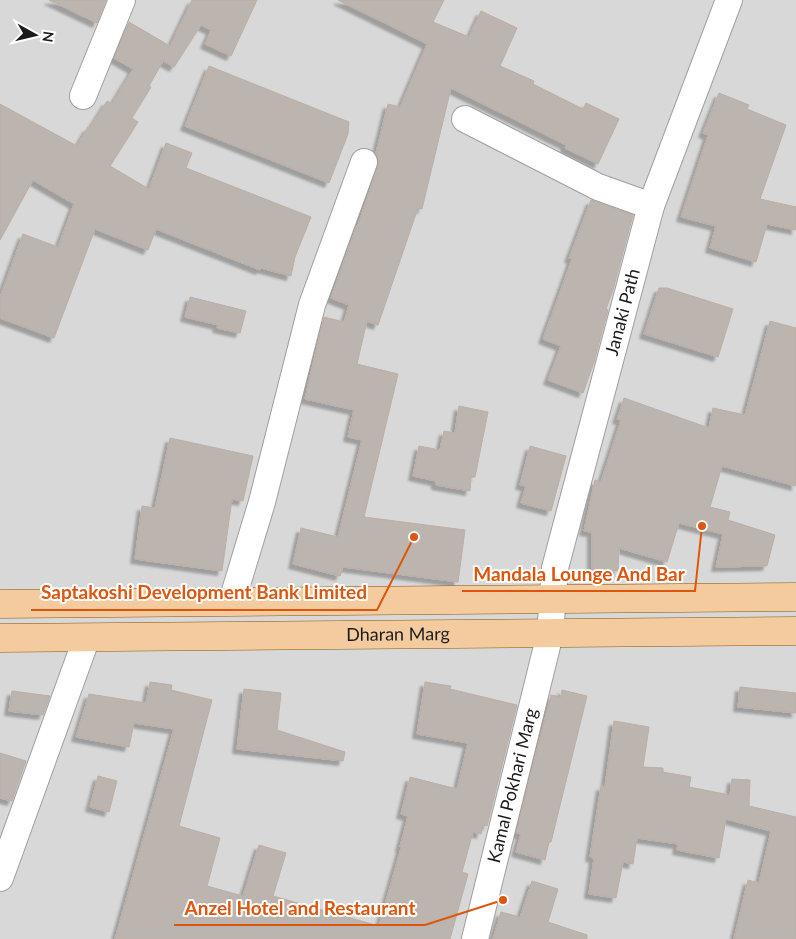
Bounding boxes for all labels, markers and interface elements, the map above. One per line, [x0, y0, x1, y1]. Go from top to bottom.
north arrow [10, 10, 60, 60]
text: N [39, 30, 58, 43]
street label: Janaki Path [600, 266, 644, 358]
callout: Mandala Lounge And Bar [462, 557, 695, 591]
text: Mandala Lounge And Bar [473, 562, 686, 585]
callout: Saptakoshi Development Bank Limited [31, 576, 377, 610]
text: Saptakoshi Development Bank Limited [41, 580, 367, 603]
street label: Dharan Marg [346, 622, 450, 645]
street label: Kamal Pokhari Marg [482, 706, 541, 865]
callout: Anzel Hotel and Restaurant [174, 891, 425, 925]
text: Anzel Hotel and Restaurant [183, 896, 416, 919]

